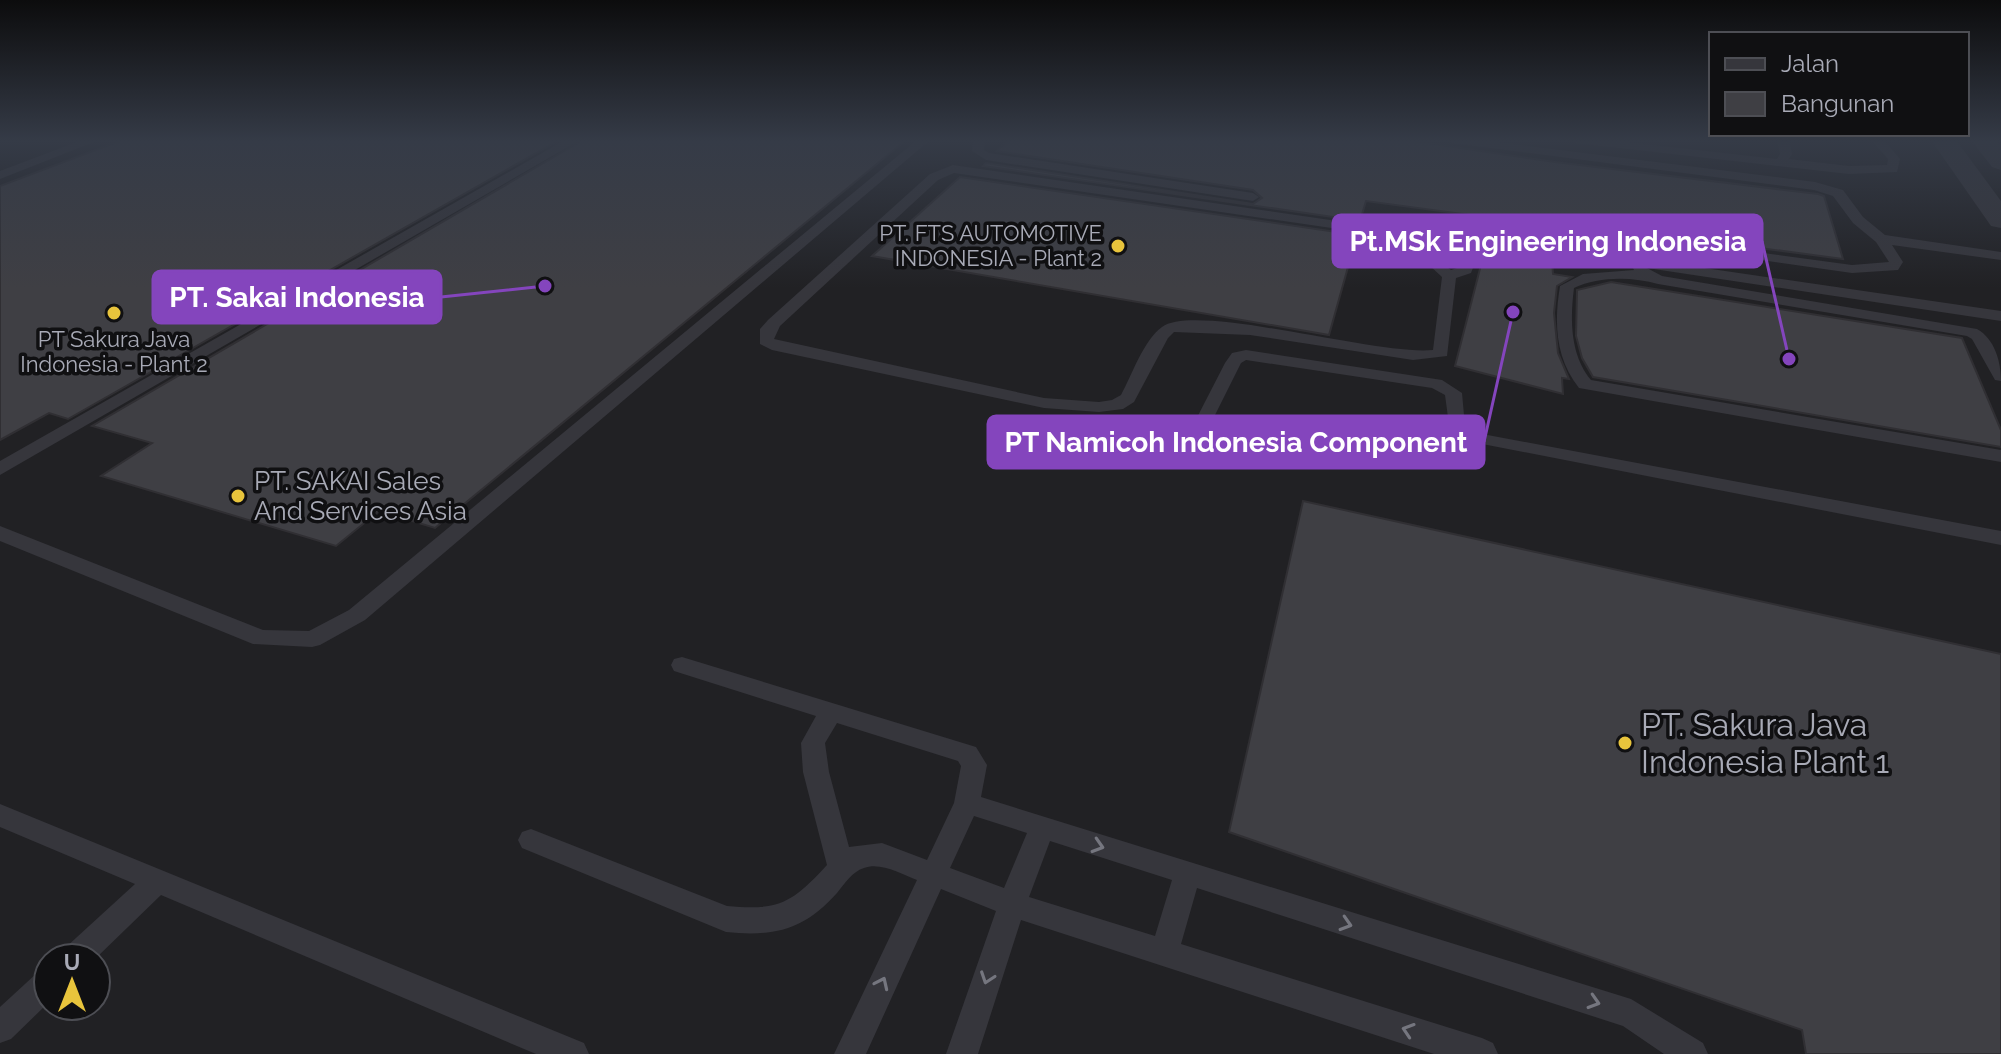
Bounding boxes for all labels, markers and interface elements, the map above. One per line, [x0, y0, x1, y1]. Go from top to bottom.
legend [1709, 32, 1969, 136]
text: Jalan [1781, 49, 1839, 78]
text: Bangunan [1781, 89, 1894, 118]
callout: Pt.MSk Engineering Indonesia [1333, 215, 1762, 267]
place label: PT. FTS AUTOMOTIVE INDONESIA - Plant 2 [879, 220, 1102, 271]
text: Pt.MSk Engineering Indonesia [1349, 225, 1747, 258]
marker: PT. FTS AUTOMOTIVE INDONESIA - Plant 2 [1109, 237, 1127, 255]
callout: PT. Sakai Indonesia [153, 271, 441, 323]
text: PT. Sakai Indonesia [169, 281, 425, 314]
marker: PT Sakura Java Indonesia - Plant 2 [105, 304, 123, 322]
place label: PT Sakura Java Indonesia - Plant 2 [20, 326, 208, 377]
callout: PT Namicoh Indonesia Component [988, 416, 1484, 468]
text: PT Namicoh Indonesia Component [1005, 426, 1468, 459]
place label: PT. SAKAI Sales And Services Asia [254, 466, 467, 526]
marker: PT. SAKAI Sales And Services Asia [229, 487, 247, 505]
place label: PT. Sakura Java Indonesia Plant 1 [1641, 706, 1889, 780]
marker: PT. Sakura Java Indonesia Plant 1 [1616, 734, 1634, 752]
one-way arrow [1090, 837, 1104, 853]
one-way arrow [1338, 915, 1352, 931]
north arrow [32, 942, 112, 1022]
text: U [64, 949, 80, 975]
one-way arrow [981, 970, 997, 984]
one-way arrow [872, 977, 888, 991]
one-way arrow [1586, 993, 1600, 1009]
one-way arrow [1402, 1024, 1416, 1040]

